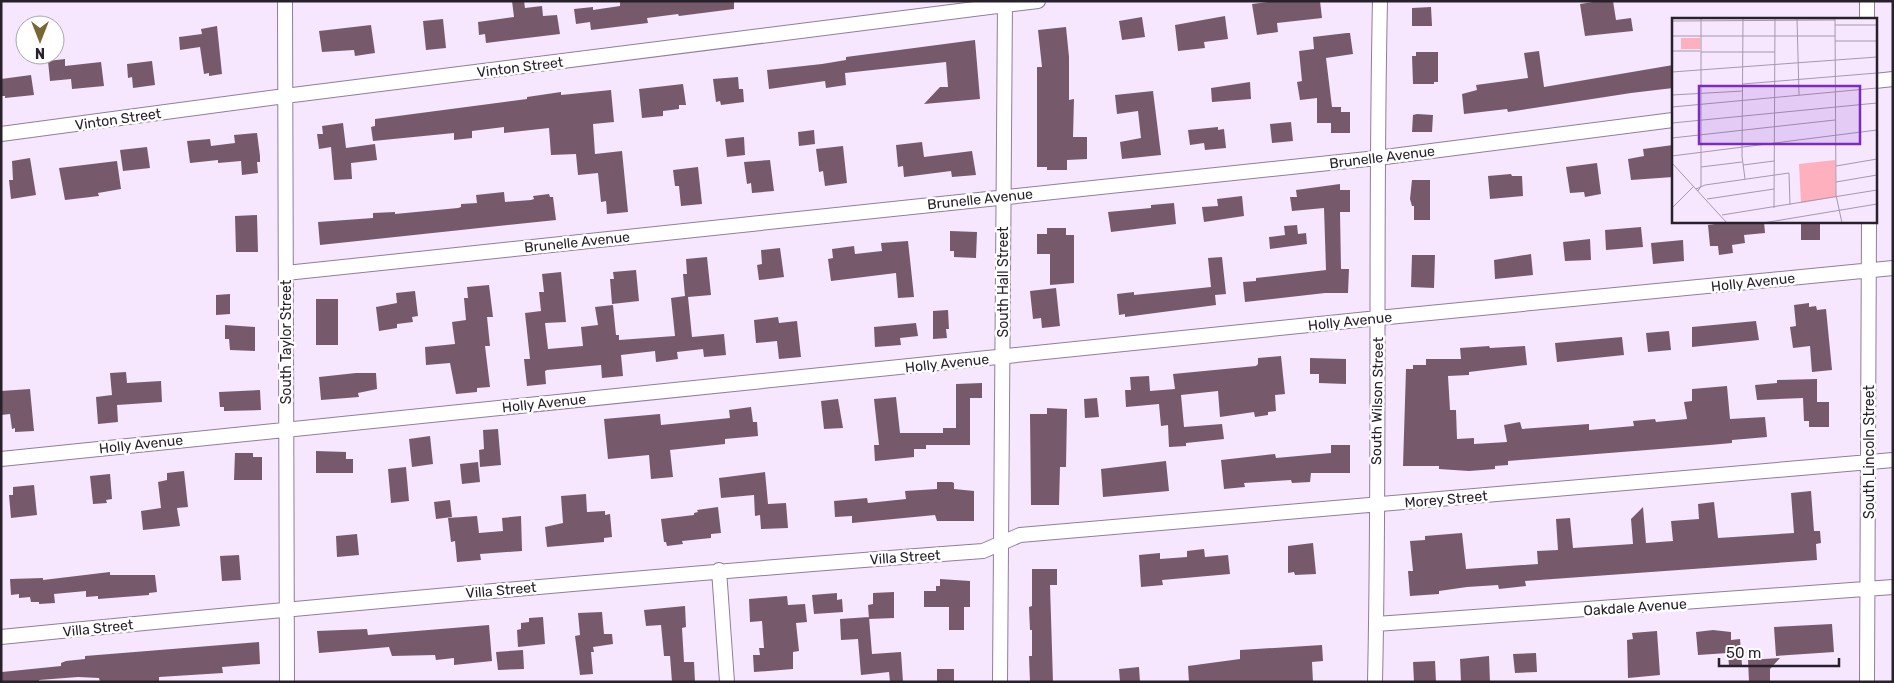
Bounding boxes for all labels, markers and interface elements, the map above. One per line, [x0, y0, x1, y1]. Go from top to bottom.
north arrow [15, 15, 65, 65]
inset map [1672, 18, 1876, 222]
text: N [35, 44, 45, 61]
street label: Vinton Street [476, 54, 565, 81]
street label: Vinton Street [74, 105, 163, 134]
street label: Brunelle Avenue [1328, 143, 1436, 172]
street label: Brunelle Avenue [926, 185, 1034, 213]
street label: South Hall Street [995, 226, 1012, 338]
street label: Brunelle Avenue [523, 228, 631, 256]
street label: Holly Avenue [1710, 270, 1796, 295]
street label: South Taylor Street [278, 279, 295, 404]
street label: Holly Avenue [1307, 309, 1393, 334]
street label: South Wilson Street [1368, 336, 1387, 465]
street label: Holly Avenue [904, 351, 990, 376]
street label: South Lincoln Street [1861, 385, 1878, 519]
street label: Holly Avenue [501, 391, 587, 416]
street label: Holly Avenue [98, 432, 184, 457]
street label: Morey Street [1404, 487, 1489, 512]
street label: Villa Street [869, 547, 942, 568]
street label: Villa Street [465, 579, 538, 602]
street label: Oakdale Avenue [1583, 595, 1687, 620]
street label: Villa Street [62, 616, 135, 641]
scale bar [1719, 636, 1839, 668]
text: 50 m [1726, 644, 1761, 662]

